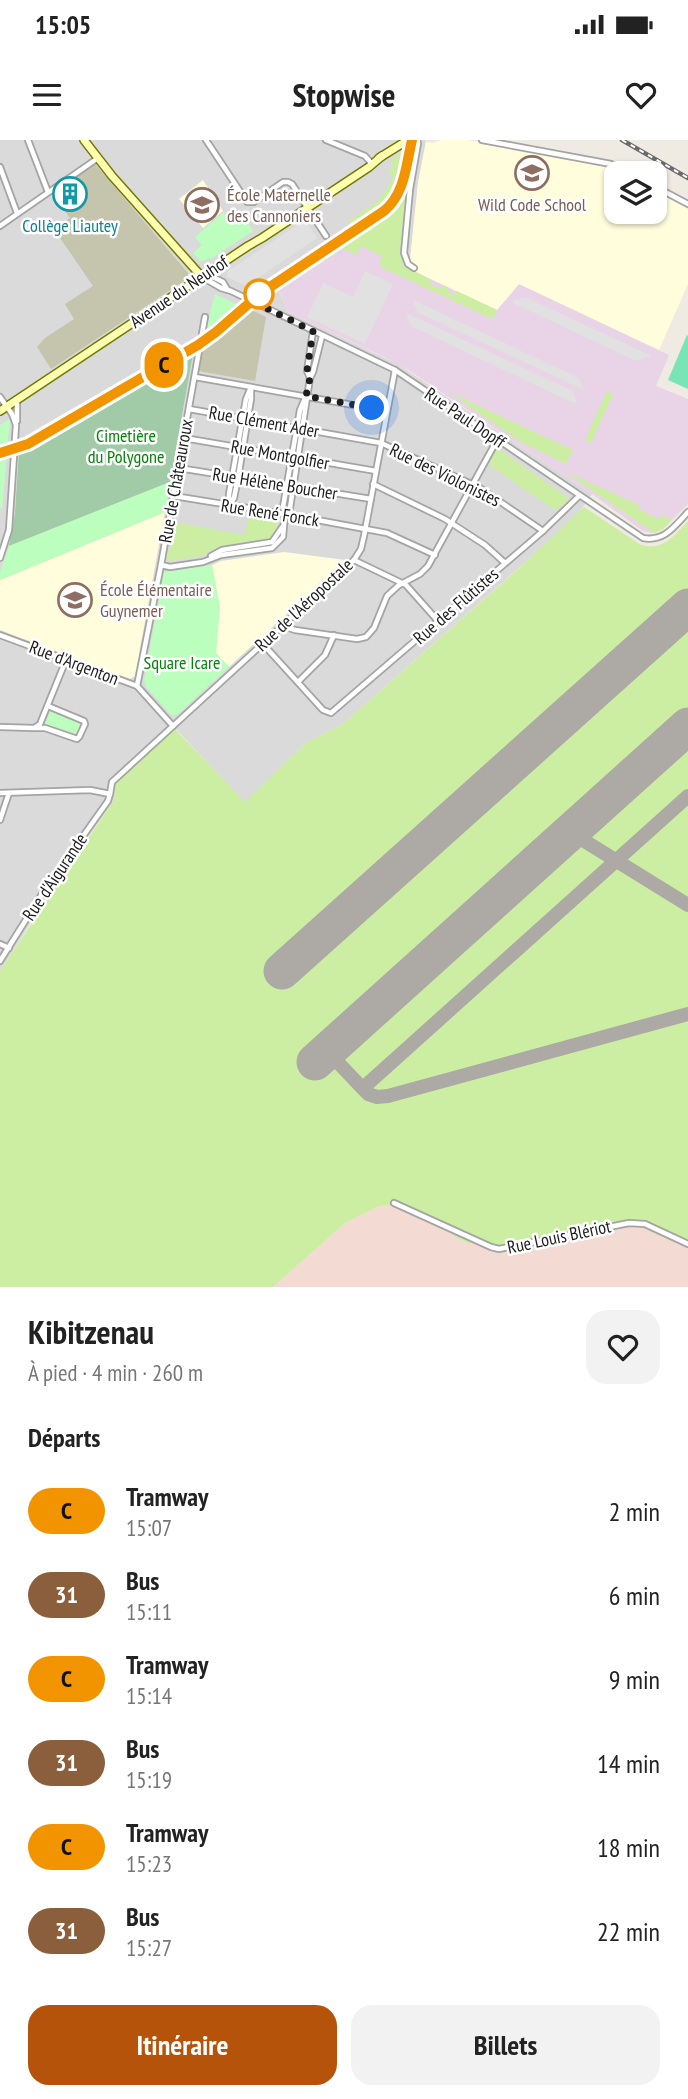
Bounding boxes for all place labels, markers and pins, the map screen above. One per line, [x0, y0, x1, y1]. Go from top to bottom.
school or university icon: Wild Code School [513, 154, 551, 192]
building icon: Collège Liautey [51, 175, 89, 213]
place label: École Maternelle des Cannoniers [227, 183, 331, 227]
school or university icon: École Maternelle des Cannoniers [183, 186, 221, 224]
place label: Wild Code School [478, 193, 587, 216]
place label: Collège Liautey [22, 214, 118, 237]
unlabelled marker [244, 279, 274, 309]
place label: École Élémentaire Guynemer [100, 578, 212, 622]
school or university icon: École Élémentaire Guynemer [56, 581, 94, 619]

